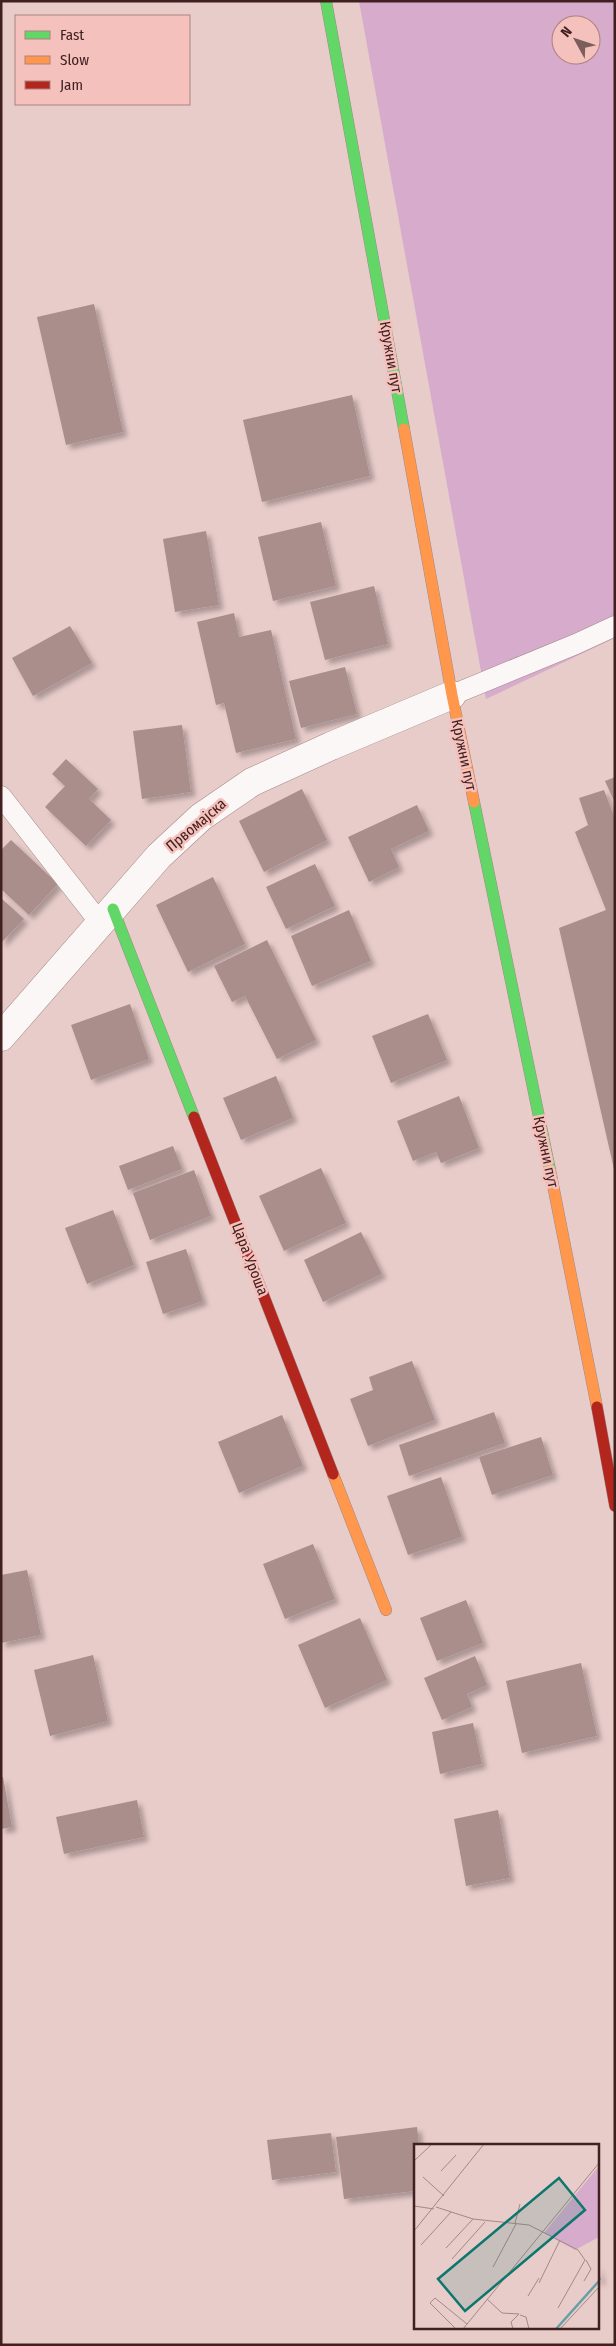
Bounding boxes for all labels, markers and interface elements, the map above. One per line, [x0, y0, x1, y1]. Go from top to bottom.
legend [15, 15, 190, 105]
north arrow [551, 15, 601, 65]
text: N [557, 23, 576, 41]
text: Fast [60, 26, 84, 44]
text: Slow [60, 51, 89, 69]
text: Jam [60, 76, 83, 94]
street label: Кружни пут [376, 320, 406, 395]
street label: Кружни пут [448, 718, 481, 793]
street label: Првомајска [162, 795, 230, 855]
street label: Кружни пут [530, 1115, 563, 1190]
street label: Цара Уроша [228, 1220, 272, 1298]
inset map [414, 2144, 598, 2328]

